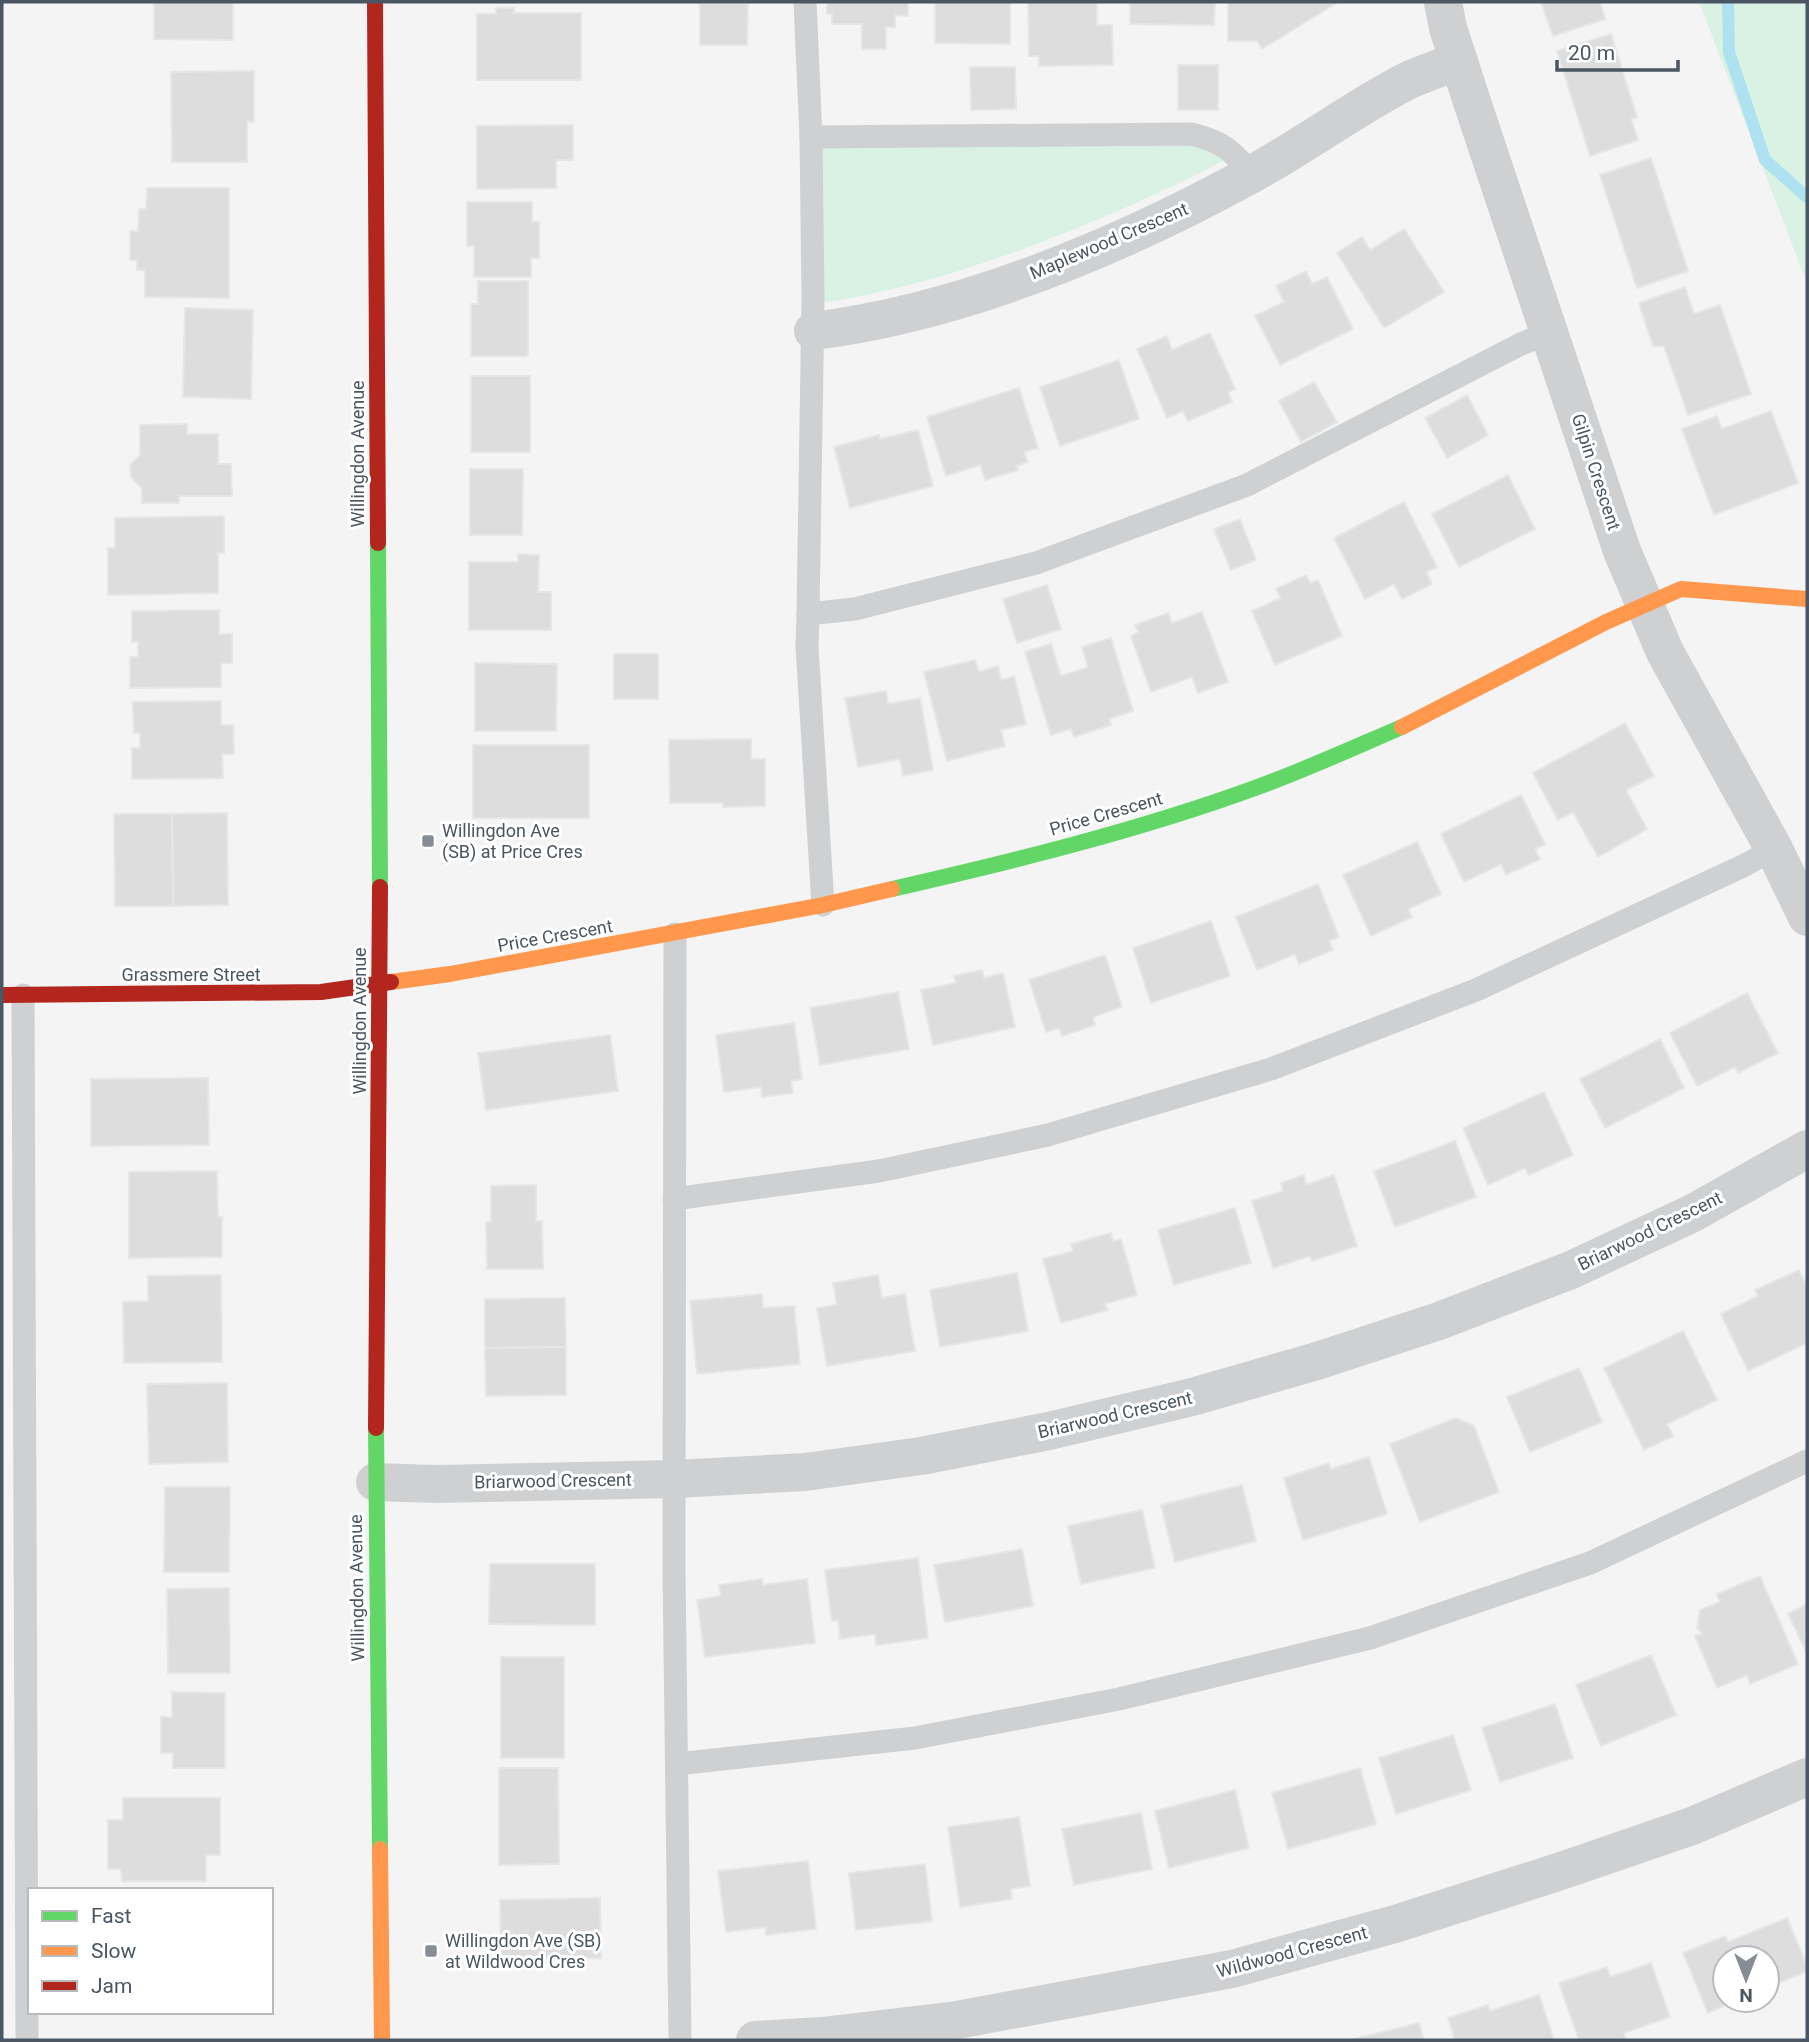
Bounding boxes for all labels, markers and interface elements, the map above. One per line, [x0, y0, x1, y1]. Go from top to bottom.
scale bar [1557, 28, 1678, 72]
text: 20 m [1568, 41, 1615, 65]
street label: Maplewood Crescent [1027, 198, 1191, 283]
street label: Willingdon Avenue [347, 380, 368, 528]
street label: Gilpin Crescent [1568, 411, 1625, 533]
street label: Price Crescent [1047, 787, 1165, 840]
place label: Willingdon Ave (SB) at Price Cres [442, 820, 583, 863]
marker: Willingdon Ave (SB) at Price Cres [420, 833, 436, 849]
street label: Price Crescent [496, 915, 614, 956]
street label: Willingdon Avenue [349, 947, 370, 1095]
street label: Grassmere Street [121, 964, 261, 985]
street label: Briarwood Crescent [1574, 1187, 1725, 1275]
street label: Briarwood Crescent [1036, 1387, 1194, 1442]
street label: Briarwood Crescent [474, 1469, 632, 1492]
street label: Willingdon Avenue [345, 1514, 368, 1662]
legend [28, 1888, 273, 2014]
text: Fast [91, 1904, 132, 1928]
street label: Wildwood Crescent [1214, 1921, 1369, 1982]
place label: Willingdon Ave (SB) at Wildwood Cres [445, 1930, 602, 1972]
text: Slow [91, 1939, 137, 1963]
marker: Willingdon Ave (SB) at Wildwood Cres [423, 1943, 439, 1959]
north arrow [1711, 1944, 1781, 2014]
text: Jam [91, 1974, 132, 1998]
text: N [1739, 1984, 1753, 2007]

